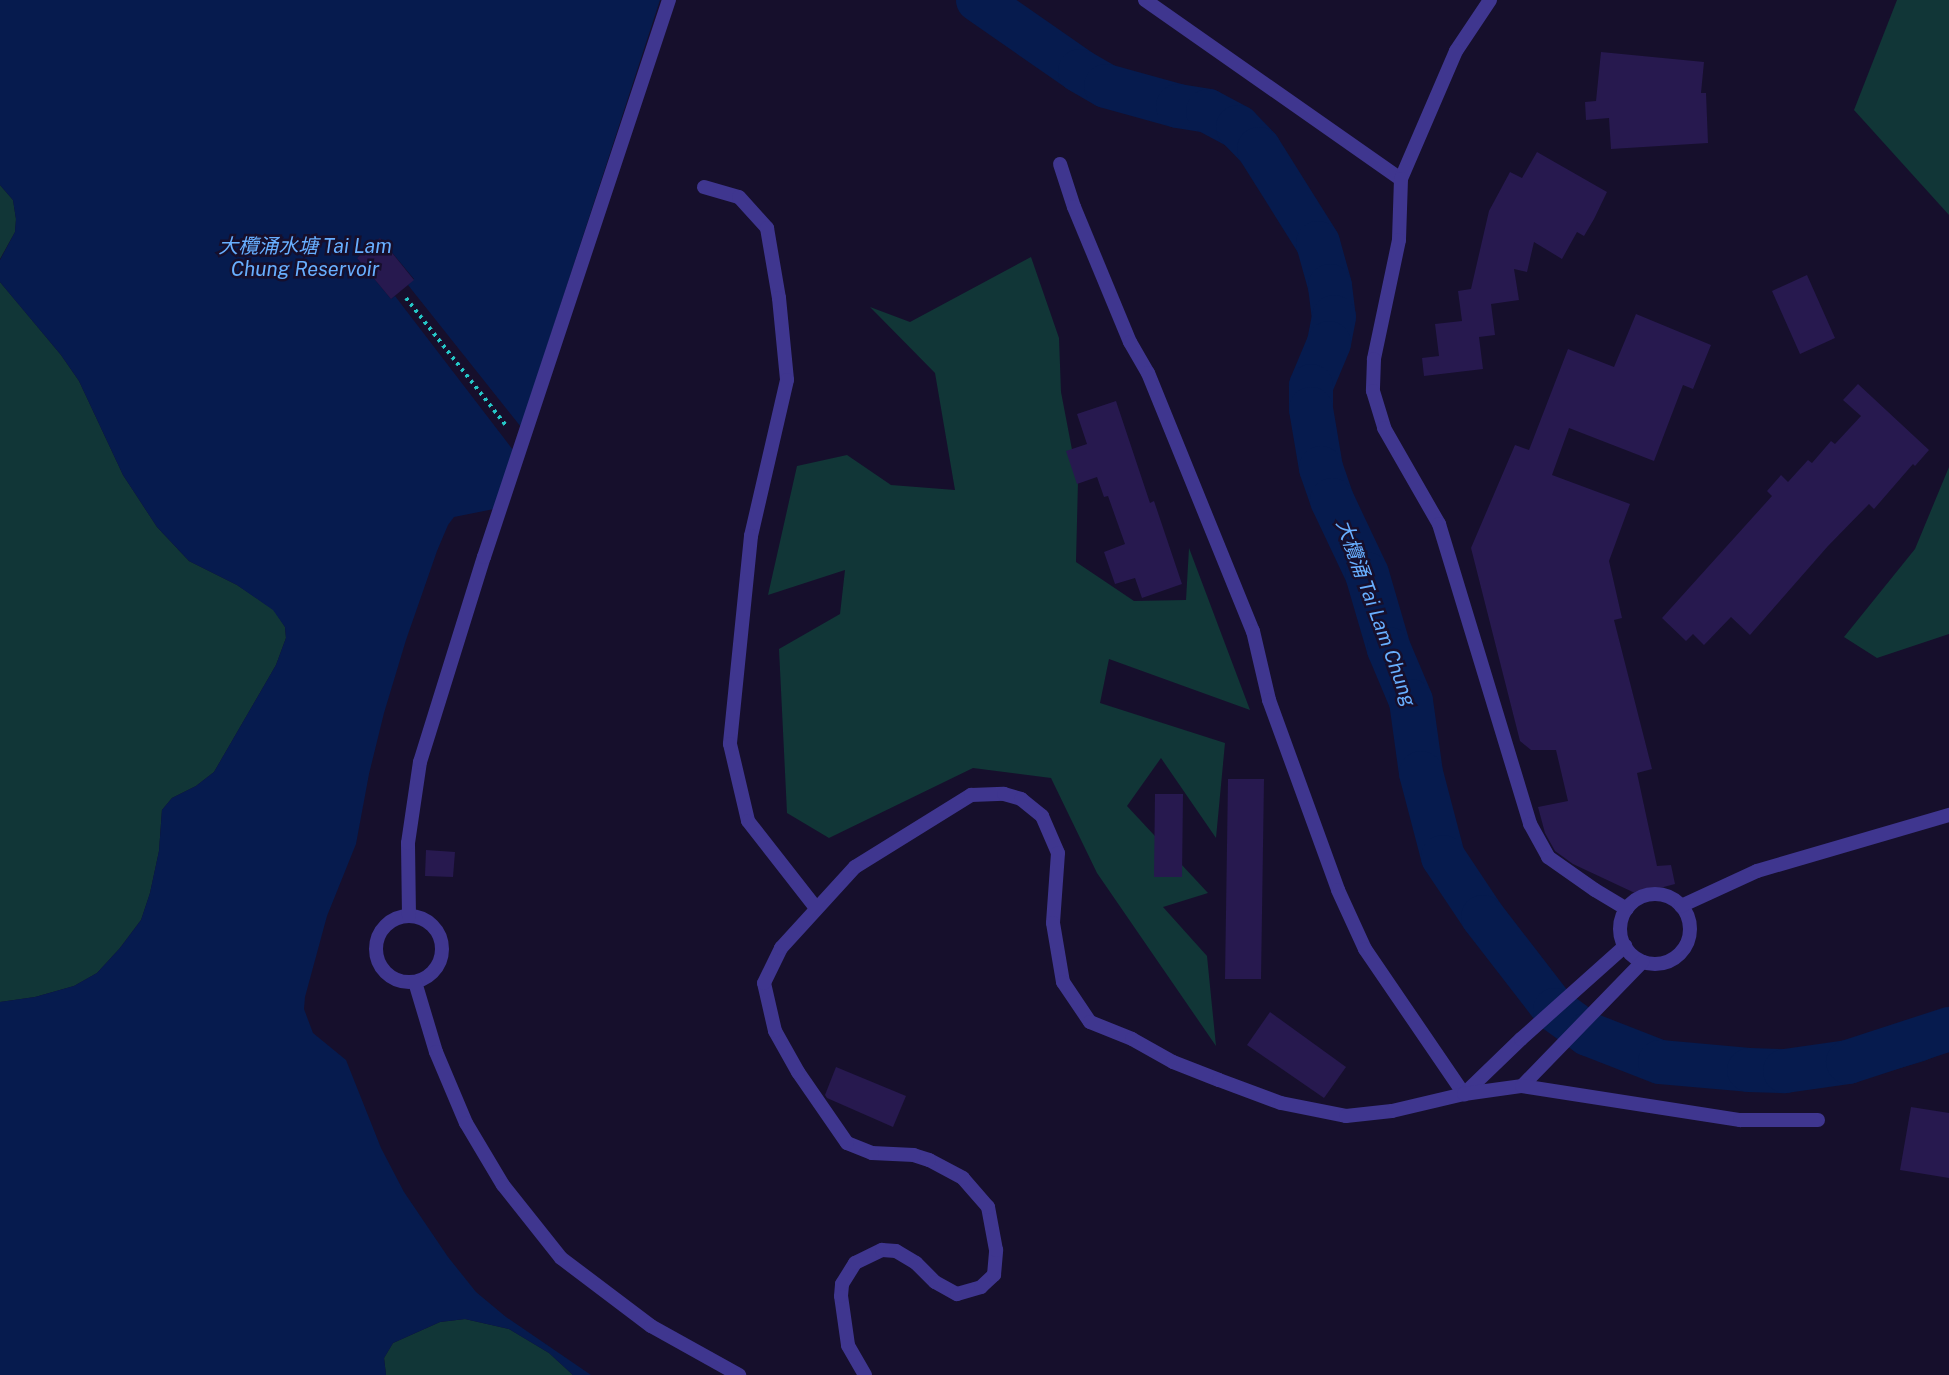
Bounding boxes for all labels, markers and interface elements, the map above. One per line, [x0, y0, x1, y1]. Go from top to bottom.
water label: 大欖涌水塘 Tai Lam Chung Reservoir [218, 234, 392, 281]
water label: 大欖涌 Tai Lam Chung [1331, 516, 1421, 710]

